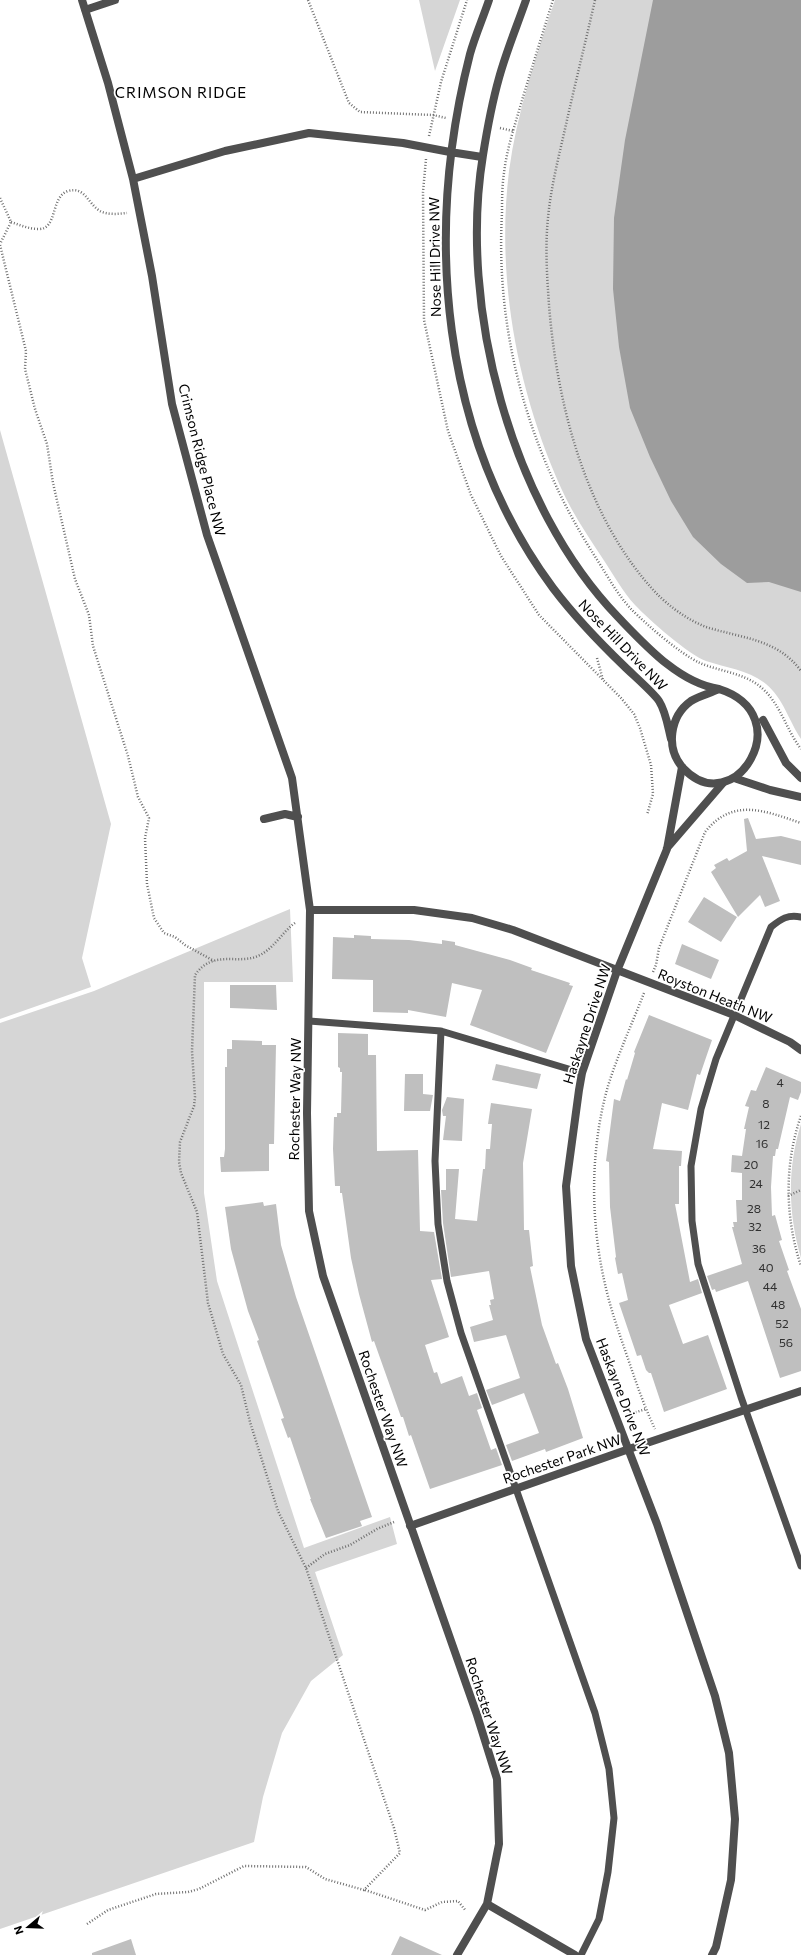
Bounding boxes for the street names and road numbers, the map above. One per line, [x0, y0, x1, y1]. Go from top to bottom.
street label: Nose Hill Drive NW [425, 197, 444, 317]
street label: Crimson Ridge Place NW [175, 382, 230, 538]
street label: Nose Hill Drive NW [575, 595, 671, 694]
street label: Haskayne Drive NW [559, 961, 614, 1086]
street label: Royston Heath NW [656, 965, 775, 1026]
street label: Rochester Way NW [285, 1037, 304, 1160]
street label: Haskayne Drive NW [593, 1335, 654, 1459]
street label: Rochester Way NW [355, 1348, 411, 1470]
street label: Rochester Park NW [500, 1430, 623, 1487]
street label: Rochester Way NW [462, 1655, 517, 1777]

